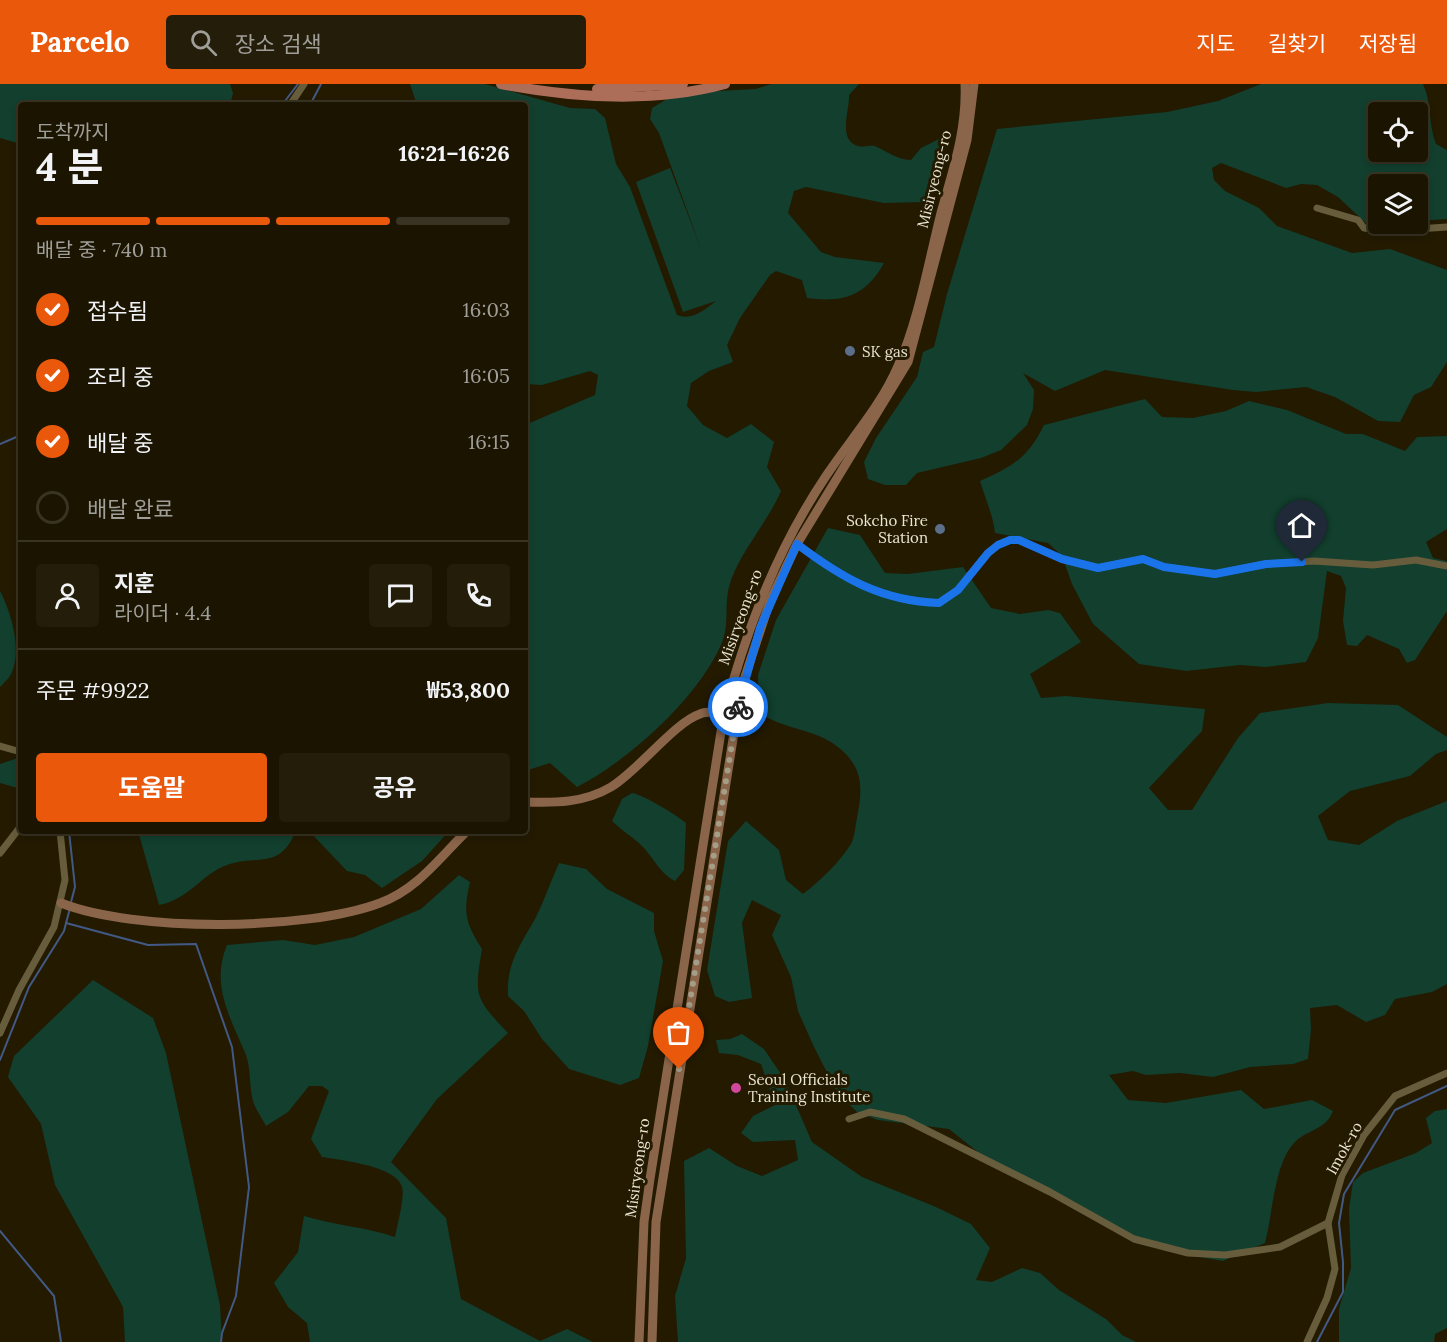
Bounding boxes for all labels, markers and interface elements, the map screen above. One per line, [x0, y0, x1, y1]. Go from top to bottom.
search box [166, 15, 586, 69]
text: Parcelo [30, 24, 130, 60]
icon: search [187, 26, 220, 59]
text: 장소 검색 [235, 30, 321, 58]
text: 지도 [1196, 30, 1235, 57]
text: 길찾기 [1268, 30, 1326, 57]
text: 저장됨 [1359, 30, 1417, 57]
map controls [1368, 102, 1428, 234]
button: locate [1368, 102, 1428, 162]
text: 도착까지 [36, 119, 110, 144]
street label: Misiryeong-ro [913, 128, 955, 230]
text: 16:21–16:26 [398, 139, 510, 167]
text: 4 분 [36, 142, 103, 192]
button: layers [1368, 174, 1428, 234]
text: 배달 중 · 740 m [36, 237, 167, 262]
icon: check [36, 293, 69, 326]
text: 접수됨 [87, 297, 148, 325]
text: 16:03 [463, 297, 510, 322]
place label: SK gas [862, 342, 908, 361]
marker: SK gas [843, 344, 857, 358]
icon: check [36, 359, 69, 392]
text: 조리 중 [87, 363, 154, 391]
text: 16:05 [463, 363, 510, 388]
icon: check [36, 425, 69, 458]
text: 배달 중 [87, 429, 154, 457]
text: 16:15 [468, 429, 510, 454]
text: 배달 완료 [87, 495, 174, 523]
pin [1276, 500, 1327, 562]
icon: home [1285, 509, 1318, 542]
place label: Sokcho Fire Station [846, 511, 928, 547]
marker: Sokcho Fire Station [933, 522, 947, 536]
button: person [36, 564, 99, 627]
button: chat [369, 564, 432, 627]
button: phone [447, 564, 510, 627]
street label: Misiryeong-ro [714, 566, 766, 667]
text: 지훈 [114, 569, 154, 597]
text: 라이더 · 4.4 [114, 600, 211, 625]
text: 주문 #9922 [36, 676, 150, 704]
text: ₩53,800 [427, 676, 510, 704]
courier [708, 677, 768, 737]
icon: bike [722, 691, 755, 724]
button: 도움말 [36, 753, 267, 822]
button: 공유 [279, 753, 510, 822]
pin [653, 1007, 704, 1069]
icon: bag [662, 1016, 695, 1049]
place label: Seoul Officials Training Institute [748, 1070, 870, 1106]
marker: Seoul Officials Training Institute [729, 1081, 743, 1095]
street label: Misiryeong-ro [621, 1117, 653, 1219]
street label: Imok-ro [1322, 1118, 1366, 1178]

